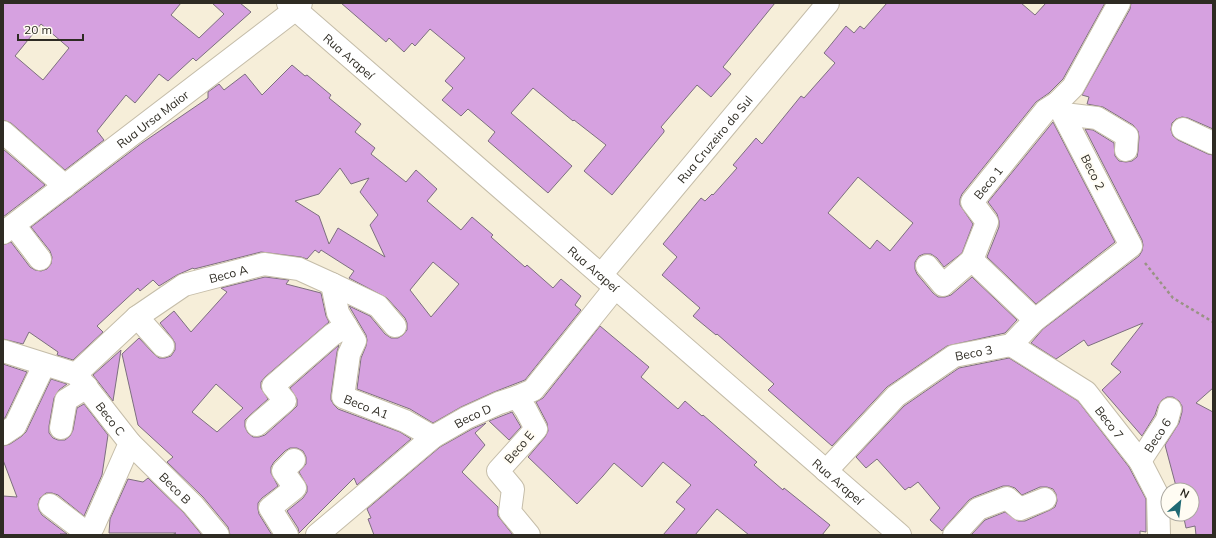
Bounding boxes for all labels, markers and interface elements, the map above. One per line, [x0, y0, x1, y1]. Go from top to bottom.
scale bar [18, 16, 83, 42]
text: 20 m [24, 22, 52, 37]
street label: Rua Arapeí [321, 30, 379, 83]
street label: Rua Ursa Maior [113, 86, 192, 151]
street label: Rua Cruzeiro do Sul [674, 92, 755, 186]
street label: Beco 2 [1078, 152, 1108, 192]
street label: Beco 1 [970, 163, 1005, 202]
street label: Rua Arapeí [565, 243, 623, 296]
street label: Beco A [207, 261, 249, 286]
street label: Beco 3 [954, 341, 994, 363]
street label: Beco A1 [342, 391, 391, 421]
street label: Beco C [93, 399, 129, 438]
street label: Beco D [451, 400, 494, 431]
street label: Beco 7 [1092, 403, 1127, 442]
street label: Beco 6 [1140, 415, 1174, 455]
street label: Beco E [501, 428, 537, 466]
street label: Rua Arapeí [810, 455, 868, 508]
street label: Beco B [157, 469, 195, 507]
north arrow [1160, 482, 1200, 522]
text: N [1178, 485, 1192, 501]

